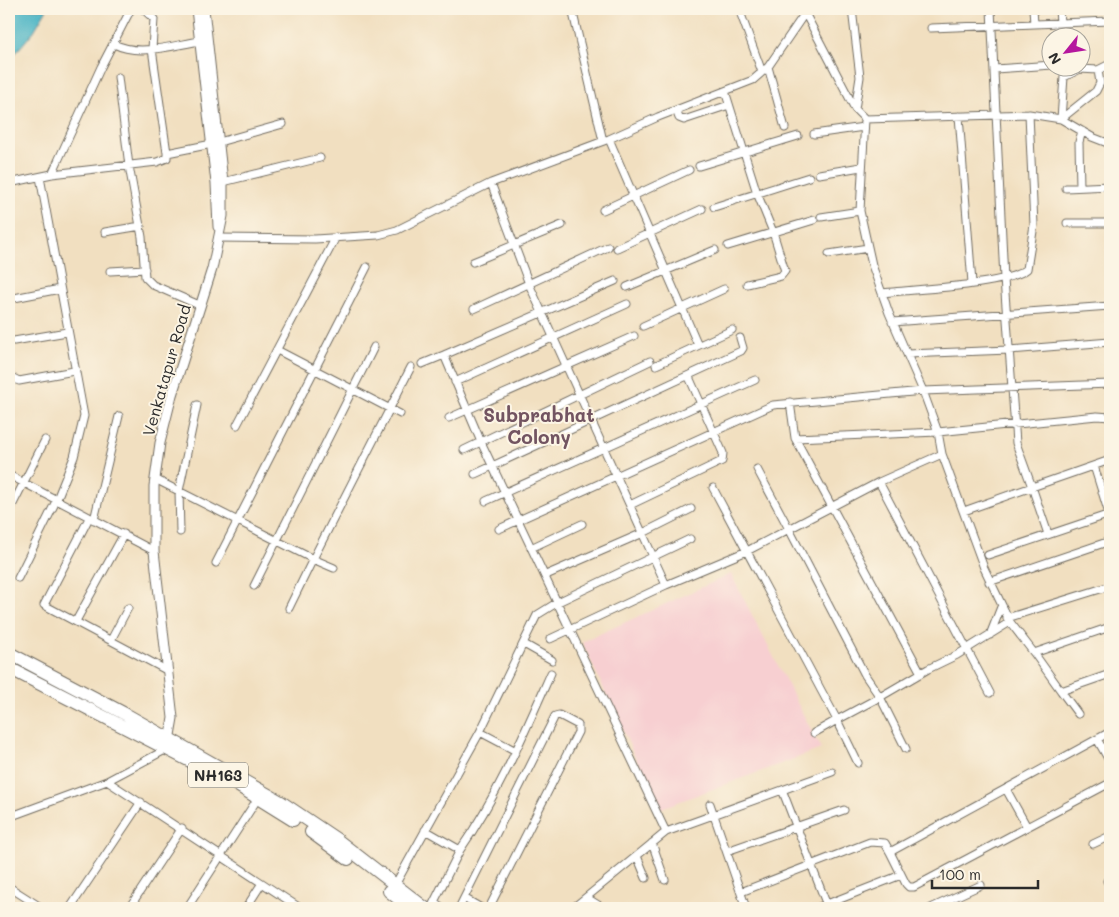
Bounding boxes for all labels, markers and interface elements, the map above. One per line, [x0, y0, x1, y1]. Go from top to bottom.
north arrow [1042, 28, 1092, 78]
text: N [1043, 49, 1065, 68]
street label: Venkatapur Road [137, 302, 195, 438]
district label: Subprabhat Colony [483, 402, 595, 449]
road number: NH163 [188, 762, 248, 788]
scale bar [932, 857, 1038, 889]
text: 100 m [939, 864, 981, 884]

